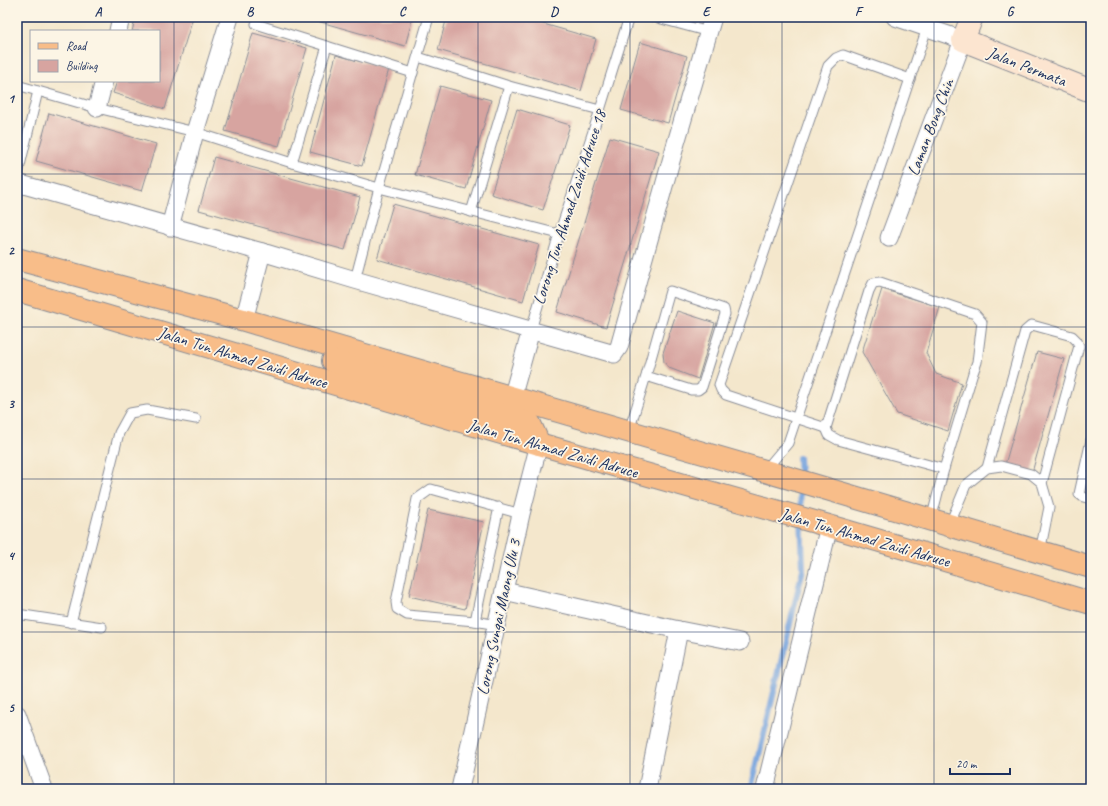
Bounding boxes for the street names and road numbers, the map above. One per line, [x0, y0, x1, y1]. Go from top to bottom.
street label: Jalan Permata [984, 41, 1070, 91]
street label: Laman Bong Chin [902, 75, 959, 179]
street label: Lorong Tun Ahmad Zaidi Adruce 18 [528, 105, 612, 307]
street label: Jalan Tun Ahmad Zaidi Adruce [155, 321, 331, 394]
street label: Jalan Tun Ahmad Zaidi Adruce [465, 414, 642, 483]
street label: Jalan Tun Ahmad Zaidi Adruce [777, 503, 954, 572]
street label: Lorong Sungai Maong Ulu 3 [472, 536, 525, 697]

